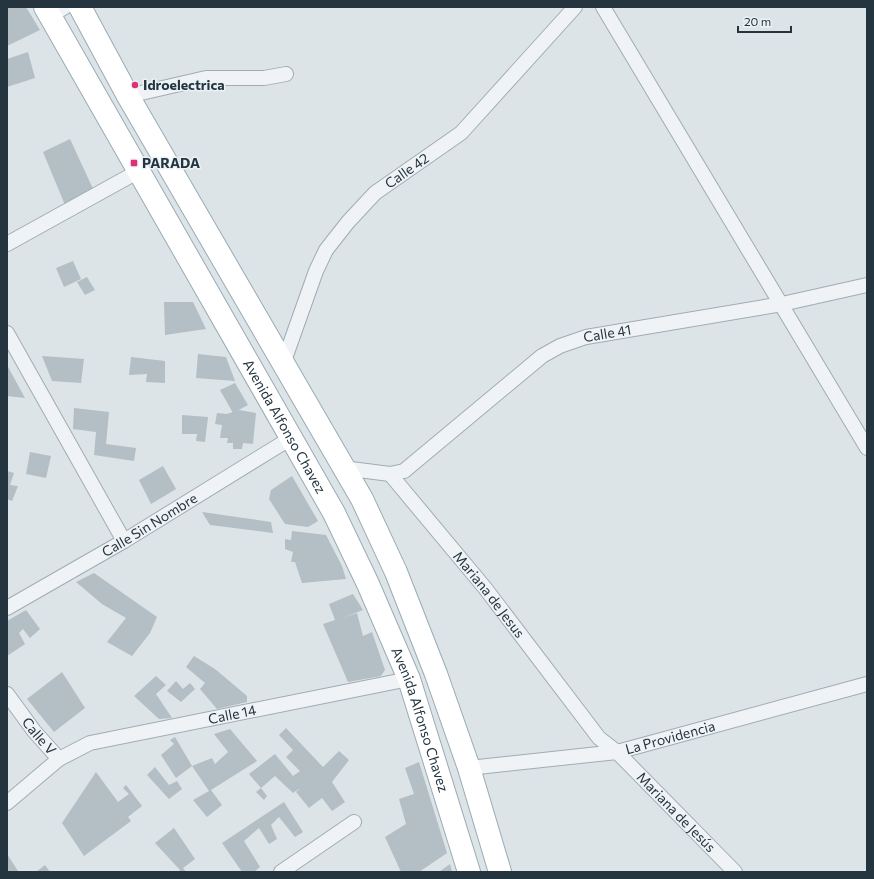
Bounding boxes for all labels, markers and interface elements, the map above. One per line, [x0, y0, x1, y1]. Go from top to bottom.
scale bar [738, 8, 791, 34]
text: 20 m [744, 14, 771, 28]
place label: Idroelectrica [143, 76, 225, 93]
marker: Idroelectrica [130, 80, 140, 90]
street label: Calle 42 [381, 149, 432, 192]
place label: PARADA [142, 154, 200, 171]
marker: PARADA [129, 158, 139, 168]
street label: Calle 41 [582, 321, 632, 345]
street label: Avenida Alfonso Chavez [240, 356, 330, 496]
street label: Calle Sin Nombre [98, 489, 200, 560]
street label: Mariana de Jesus [450, 548, 529, 641]
street label: Avenida Alfonso Chavez [388, 644, 453, 794]
street label: Calle 14 [207, 701, 258, 727]
street label: Calle V [19, 714, 60, 758]
street label: La Providencia [623, 717, 717, 757]
street label: Mariana de Jesús [634, 768, 720, 855]

